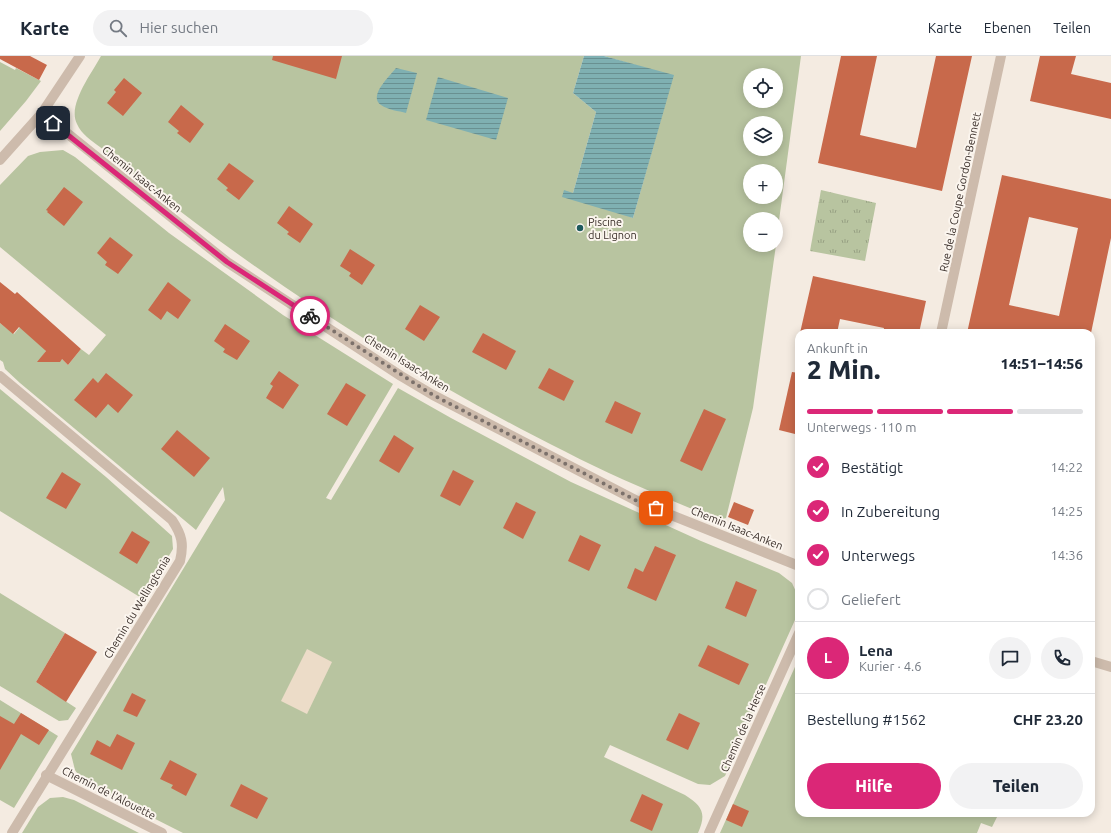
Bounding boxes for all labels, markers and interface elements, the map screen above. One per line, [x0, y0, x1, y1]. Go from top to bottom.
search box [93, 10, 373, 46]
text: Karte [20, 17, 69, 39]
icon: search [107, 17, 129, 39]
text: Hier suchen [139, 19, 218, 36]
text: Karte [928, 20, 962, 36]
text: Ebenen [984, 20, 1031, 36]
text: Teilen [1053, 20, 1091, 36]
map controls [743, 68, 783, 252]
button: locate [743, 68, 783, 108]
pin [36, 106, 70, 140]
street label: Rue de la Coupe Gordon-Bennett [937, 110, 983, 273]
icon: home [42, 112, 64, 134]
button: layers [743, 116, 783, 156]
street label: Chemin Isaac-Anken [100, 143, 184, 215]
button: + [743, 164, 783, 204]
button: − [743, 212, 783, 252]
place label: Piscine du Lignon [588, 216, 637, 241]
marker: Piscine du Lignon [575, 223, 585, 233]
courier [290, 296, 330, 336]
icon: bike [299, 305, 321, 327]
street label: Chemin Isaac-Anken [362, 332, 452, 394]
text: Ankunft in [807, 341, 868, 355]
text: 2 Min. [807, 355, 880, 384]
text: 14:51–14:56 [1000, 355, 1083, 372]
text: Unterwegs · 110 m [807, 420, 916, 434]
icon: check [807, 456, 829, 478]
text: Bestätigt [841, 459, 903, 476]
text: 14:22 [1050, 460, 1083, 474]
pin [639, 491, 673, 525]
icon: bag [645, 497, 667, 519]
icon: check [807, 500, 829, 522]
text: In Zubereitung [841, 503, 940, 520]
street label: Chemin Isaac-Anken [689, 504, 785, 552]
text: 14:25 [1050, 504, 1083, 518]
icon: check [807, 544, 829, 566]
text: Unterwegs [841, 547, 915, 564]
text: 14:36 [1050, 548, 1083, 562]
street label: Chemin du Wellingtonia [102, 553, 172, 661]
text: Geliefert [841, 591, 901, 608]
button: chat [989, 637, 1031, 679]
button: phone [1041, 637, 1083, 679]
text: Lena [859, 642, 893, 659]
text: L [824, 649, 832, 666]
text: Kurier · 4.6 [859, 659, 922, 673]
street label: Chemin de la Herse [718, 682, 768, 774]
text: Bestellung #1562 [807, 711, 926, 728]
text: CHF 23.20 [1013, 711, 1083, 728]
button: Hilfe [807, 763, 941, 809]
button: Teilen [949, 763, 1083, 809]
street label: Chemin de l'Alouette [60, 764, 158, 822]

